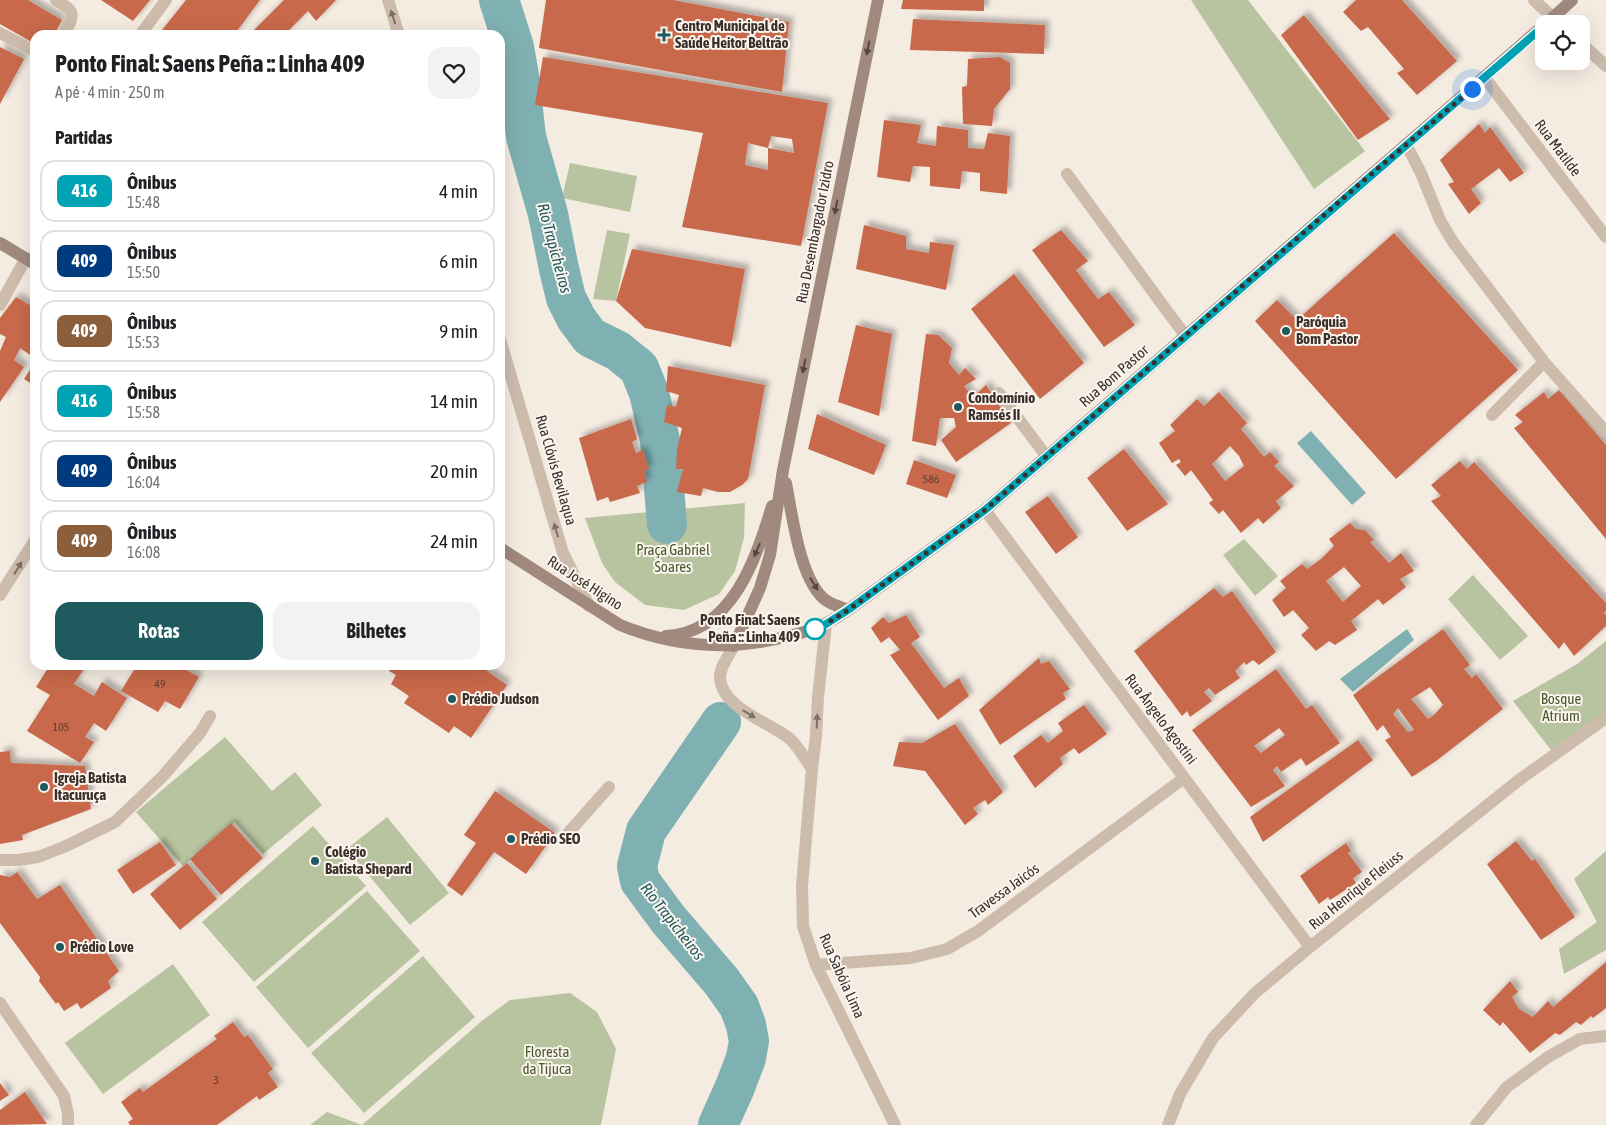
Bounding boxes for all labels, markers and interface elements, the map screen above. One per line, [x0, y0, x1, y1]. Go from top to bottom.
one-way arrow [389, 10, 397, 25]
map controls [1535, 15, 1590, 70]
button: locate [1535, 15, 1590, 70]
place label: Centro Municipal de Saúde Heitor Beltrão [675, 17, 789, 51]
marker: Centro Municipal de Saúde Heitor Beltrão [657, 28, 671, 42]
one-way arrow [864, 40, 872, 55]
button: heart [428, 47, 480, 99]
text: Ponto Final: Saens Peña :: Linha 409 [55, 50, 365, 77]
your location [1460, 77, 1485, 102]
text: A pé · 4 min · 250 m [55, 83, 164, 101]
street label: Rua Matilde [1532, 116, 1585, 179]
text: Partidas [55, 126, 113, 148]
street label: Rua Desembargador Izidro [792, 159, 837, 305]
text: Ônibus [127, 171, 177, 193]
text: 416 [72, 180, 97, 201]
text: 4 min [439, 180, 478, 202]
text: 15:48 [127, 193, 160, 211]
one-way arrow [832, 200, 840, 215]
water label: Rio Trapicheiros [533, 201, 576, 296]
text: Ônibus [127, 241, 177, 263]
text: 409 [72, 250, 97, 271]
text: 6 min [439, 250, 478, 272]
text: 15:50 [127, 263, 160, 281]
text: Ônibus [127, 311, 177, 333]
place label: Paróquia Bom Pastor [1296, 313, 1359, 347]
text: 409 [72, 320, 97, 341]
text: 9 min [439, 320, 478, 342]
marker: Paróquia Bom Pastor [1280, 325, 1292, 337]
text: 15:53 [127, 333, 160, 351]
street label: Rua Bom Pastor [1076, 341, 1152, 410]
one-way arrow [800, 359, 808, 375]
text: Ônibus [127, 381, 177, 403]
place label: Condomínio Ramsés II [968, 389, 1035, 423]
text: 416 [72, 390, 97, 411]
text: 14 min [430, 390, 478, 412]
marker: Condomínio Ramsés II [952, 401, 964, 413]
text: 15:58 [127, 403, 160, 421]
street label: Rua Clóvis Bevilaqua [533, 413, 580, 527]
text: Ônibus [127, 451, 177, 473]
text: 409 [72, 460, 97, 481]
text: 20 min [430, 460, 478, 482]
house number: 586 [923, 472, 940, 486]
text: 16:04 [127, 473, 160, 491]
text: Ônibus [127, 521, 177, 543]
one-way arrow [552, 522, 560, 537]
text: 409 [72, 530, 97, 551]
text: 24 min [430, 530, 478, 552]
park label: Praça Gabriel Soares [636, 541, 710, 575]
text: 16:08 [127, 543, 160, 561]
one-way arrow [753, 543, 761, 557]
street label: Rua José Higino [545, 552, 626, 613]
one-way arrow [13, 561, 22, 574]
one-way arrow [809, 578, 818, 591]
button: Rotas [55, 602, 263, 660]
button: Bilhetes [273, 602, 480, 660]
place label: Ponto Final: Saens Peña :: Linha 409 [700, 611, 801, 645]
marker: Ponto Final: Saens Peña :: Linha 409 [804, 618, 826, 640]
street label: Rua Ângelo Agostini [1122, 670, 1201, 767]
house number: 49 [154, 677, 166, 691]
place label: Prédio Judson [462, 690, 539, 707]
park label: Bosque Atrium [1541, 690, 1581, 724]
marker: Prédio Judson [446, 693, 458, 705]
one-way arrow [742, 710, 755, 719]
one-way arrow [813, 713, 821, 729]
house number: 105 [53, 720, 69, 734]
place label: Igreja Batista Itacuruça [54, 769, 126, 803]
marker: Igreja Batista Itacuruça [38, 781, 50, 793]
place label: Prédio SEO [521, 830, 581, 847]
marker: Prédio SEO [505, 833, 517, 845]
place label: Colégio Batista Shepard [325, 843, 412, 877]
street label: Rua Henrique Fleiuss [1305, 847, 1406, 933]
marker: Colégio Batista Shepard [309, 855, 321, 867]
street label: Travessa Jaicós [965, 860, 1042, 922]
water label: Rio Trapicheiros [637, 879, 709, 964]
street label: Rua Sabóia Lima [816, 931, 869, 1021]
place label: Prédio Love [70, 938, 134, 955]
marker: Prédio Love [54, 941, 66, 953]
park label: Floresta da Tijuca [522, 1043, 572, 1077]
house number: 3 [213, 1073, 219, 1087]

